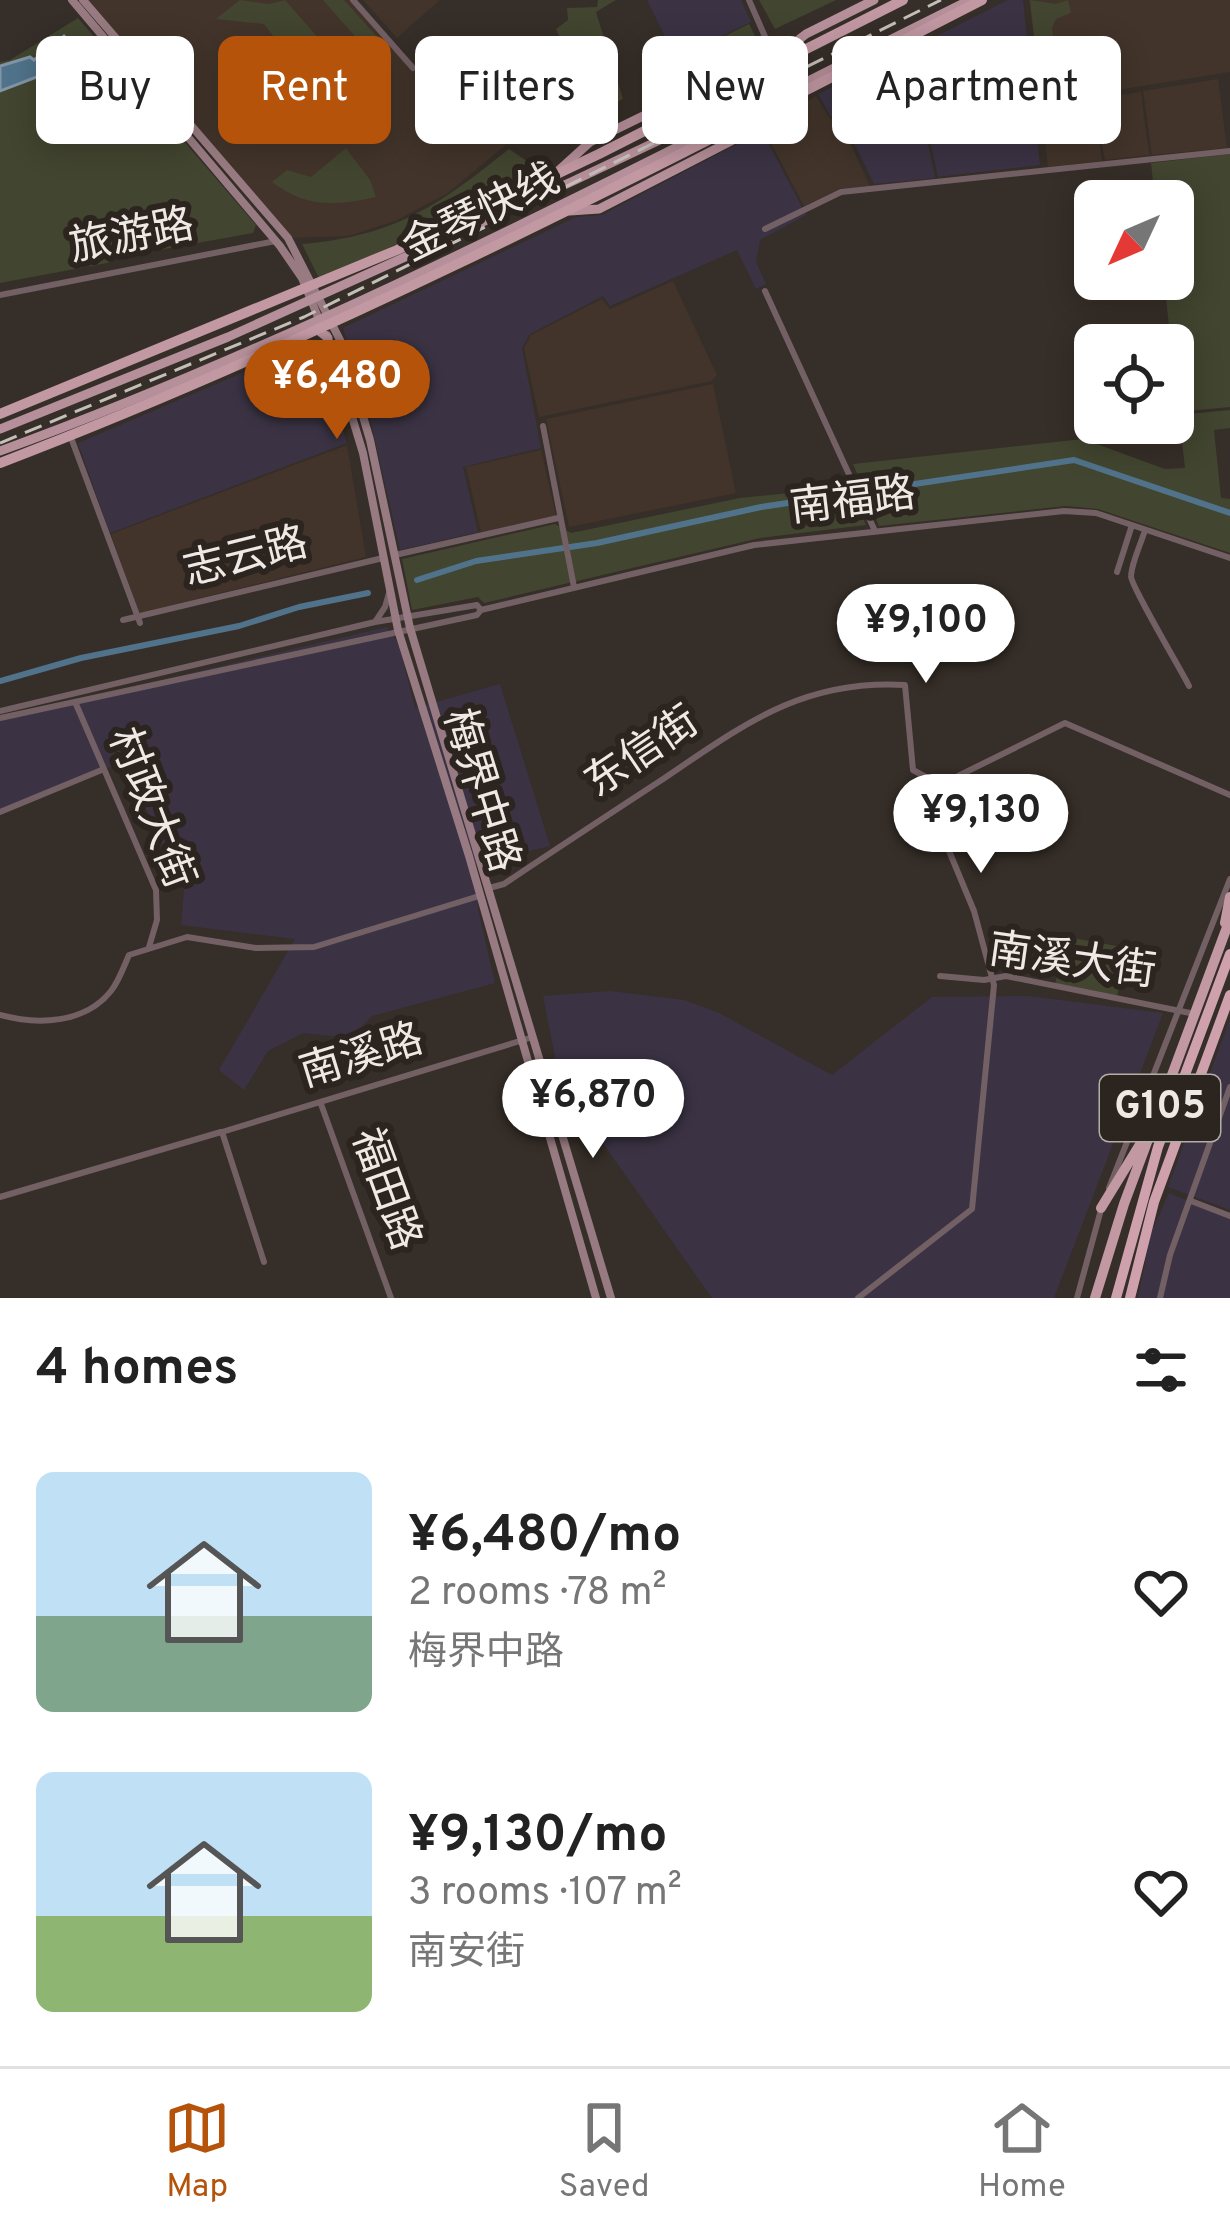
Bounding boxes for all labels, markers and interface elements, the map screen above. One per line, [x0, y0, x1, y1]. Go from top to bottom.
chip: Buy [36, 36, 194, 144]
chip: Rent [218, 36, 391, 144]
chip: Filters [415, 36, 618, 144]
chip: New [642, 36, 808, 144]
chip: Apartment [832, 36, 1121, 144]
street label: 金琴快线 [395, 154, 569, 276]
north arrow [1074, 180, 1194, 300]
map controls [1074, 180, 1194, 444]
street label: 旅游路 [65, 200, 199, 276]
button: locate [1074, 324, 1194, 444]
pin: ¥6,480 [239, 340, 435, 442]
text: ¥6,480 [271, 354, 403, 403]
street label: 南福路 [787, 469, 919, 537]
street label: 志云路 [178, 518, 314, 600]
pin: ¥9,100 [828, 584, 1024, 686]
text: ¥9,100 [864, 598, 988, 647]
street label: 东信街 [576, 697, 710, 811]
street label: 梅界中路 [429, 703, 529, 879]
street label: 村政大街 [94, 721, 204, 897]
pin: ¥9,130 [883, 774, 1079, 876]
text: ¥9,130 [920, 788, 1042, 837]
street label: 南溪大街 [985, 925, 1159, 1001]
street label: 南溪路 [294, 1014, 430, 1102]
pin: ¥6,870 [495, 1059, 691, 1161]
text: ¥6,870 [529, 1073, 657, 1122]
road number: G105 [1100, 1075, 1220, 1141]
street label: 福田路 [338, 1122, 430, 1258]
icon: filters [1128, 1337, 1194, 1403]
text: 4 homes [36, 1338, 238, 1403]
text: ¥6,480/mo [408, 1505, 681, 1570]
icon: home [132, 1520, 276, 1664]
icon: heart [1128, 1559, 1194, 1625]
text: 2 rooms · 78 m² [408, 1570, 667, 1619]
text: 梅界中路 [408, 1630, 564, 1679]
text: ¥9,130/mo [408, 1805, 667, 1870]
icon: home [132, 1820, 276, 1964]
icon: heart [1128, 1859, 1194, 1925]
text: 3 rooms · 107 m² [408, 1870, 682, 1919]
text: 南安街 [408, 1930, 525, 1979]
tab: Map [164, 2095, 230, 2209]
tab: Saved [559, 2095, 650, 2209]
tab: Home [978, 2095, 1066, 2209]

